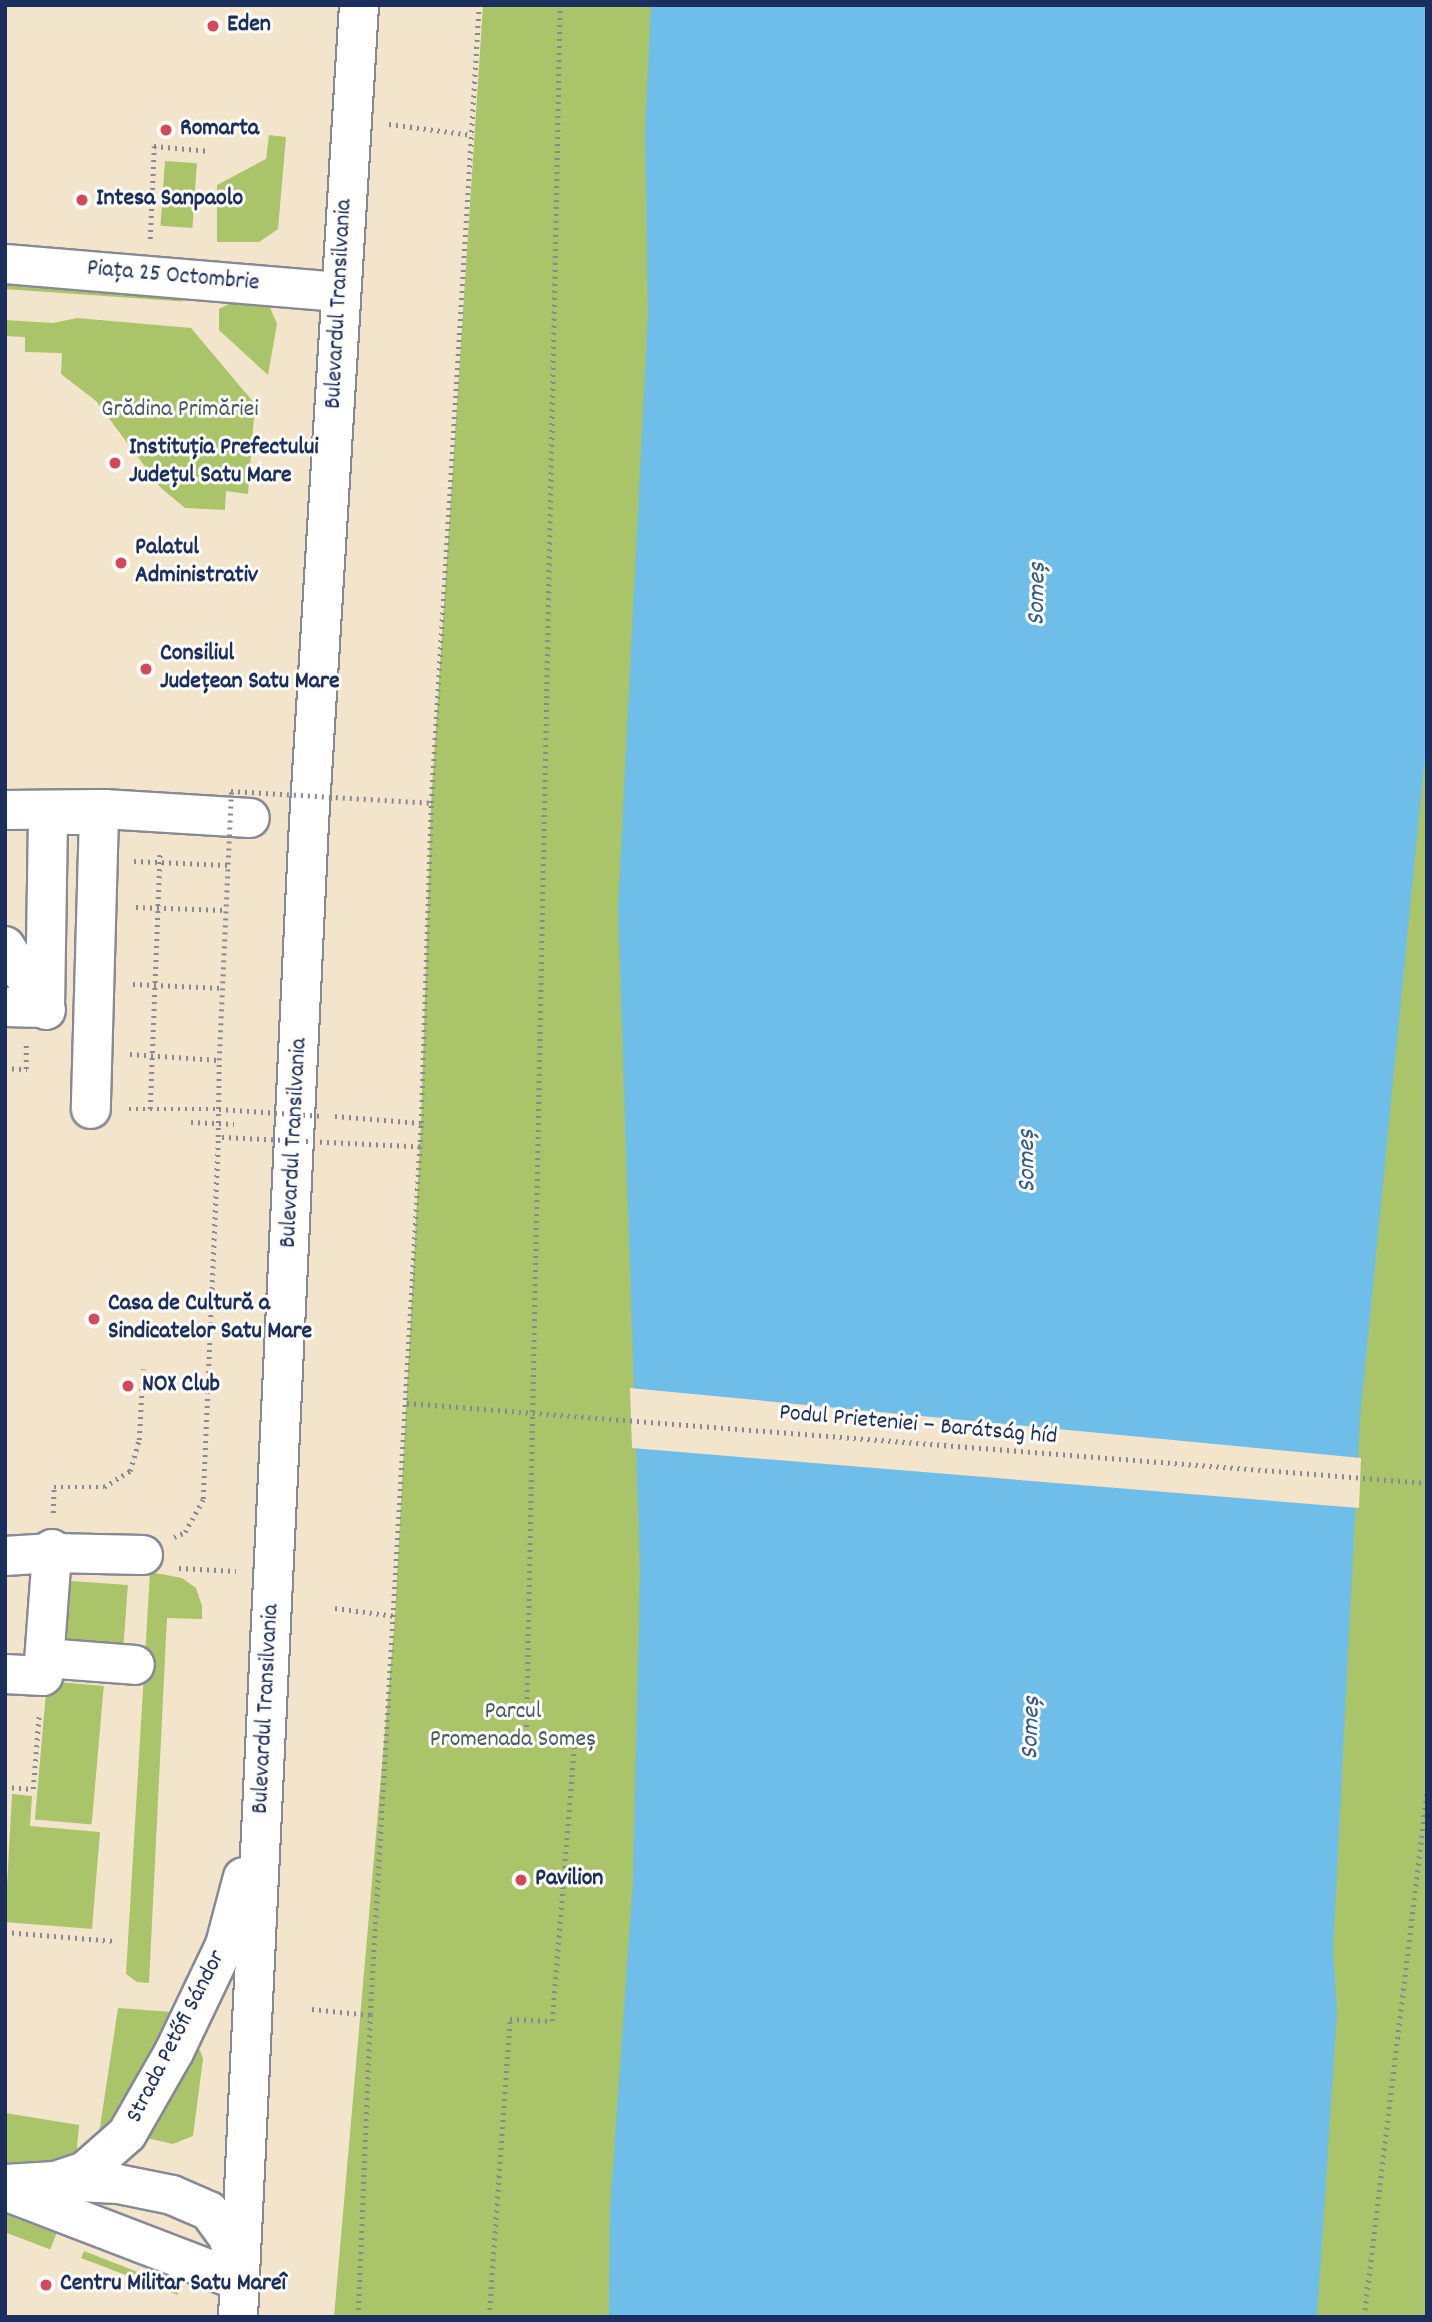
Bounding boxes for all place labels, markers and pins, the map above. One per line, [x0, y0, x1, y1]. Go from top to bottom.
place label: Eden [227, 12, 271, 40]
marker: Eden [205, 18, 221, 34]
place label: Romarta [180, 116, 259, 144]
marker: Romarta [158, 122, 174, 138]
place label: Intesa Sanpaolo [96, 186, 243, 214]
marker: Intesa Sanpaolo [74, 192, 90, 208]
place label: Instituția Prefectului Județul Satu Mare [129, 435, 319, 491]
marker: Instituția Prefectului Județul Satu Mare [107, 455, 123, 471]
place label: Palatul Administrativ [135, 535, 258, 591]
marker: Palatul Administrativ [113, 555, 129, 571]
place label: Consiliul Județean Satu Mare [160, 641, 339, 697]
marker: Consiliul Județean Satu Mare [138, 661, 154, 677]
place label: Casa de Cultură a Sindicatelor Satu Mare [108, 1291, 312, 1347]
marker: Casa de Cultură a Sindicatelor Satu Mare [86, 1311, 102, 1327]
place label: NOX Club [142, 1372, 220, 1400]
marker: NOX Club [120, 1378, 136, 1394]
place label: Pavilion [535, 1866, 603, 1894]
marker: Pavilion [513, 1872, 529, 1888]
place label: Centru Militar Satu Mareî [60, 2271, 286, 2299]
marker: Centru Militar Satu Mareî [38, 2277, 54, 2293]

